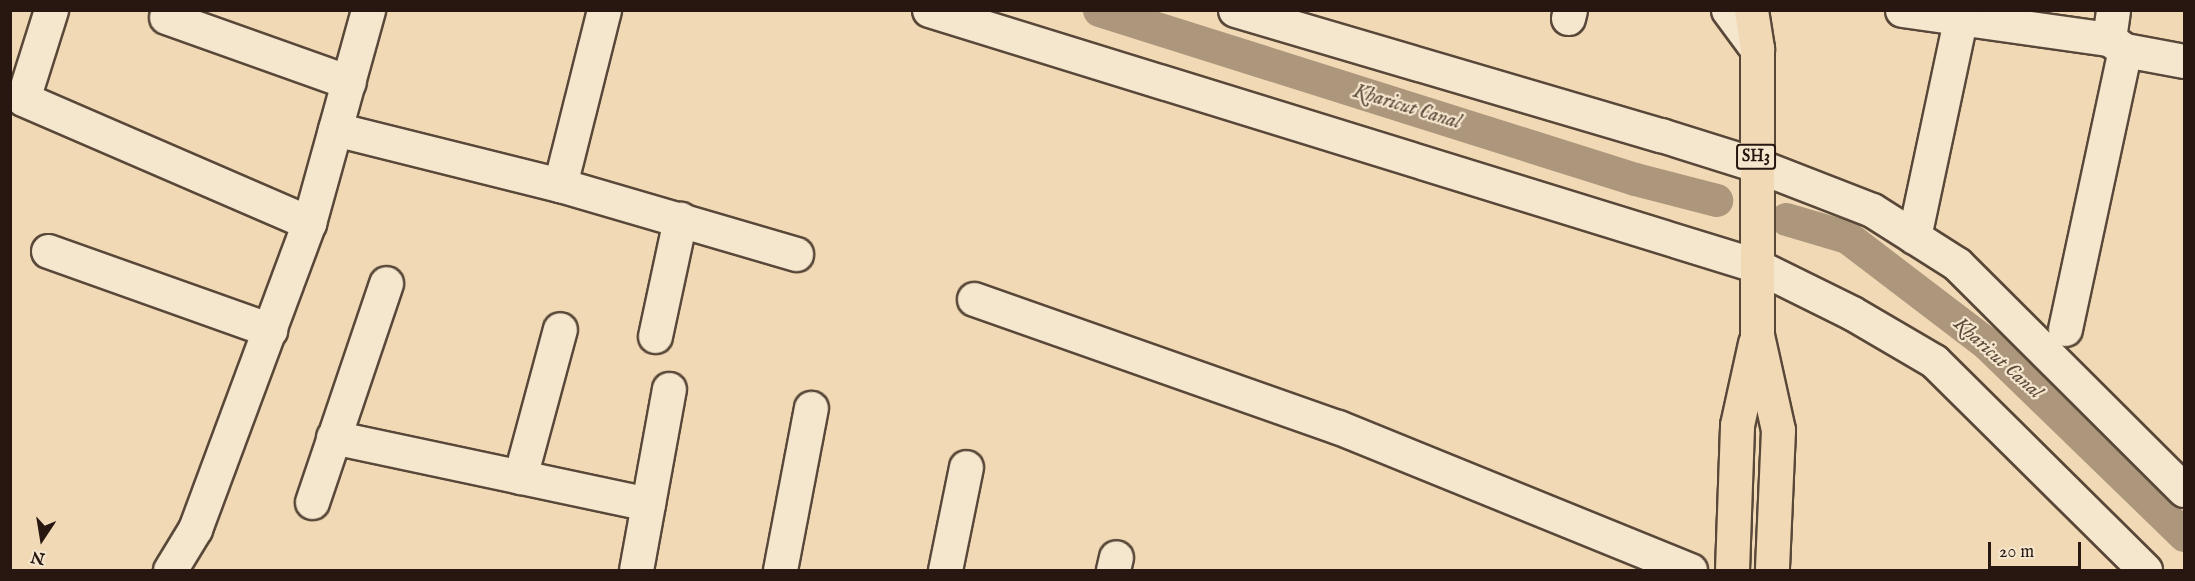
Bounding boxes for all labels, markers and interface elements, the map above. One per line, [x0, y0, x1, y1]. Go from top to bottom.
water label: Kharicut Canal [1350, 79, 1464, 135]
road number: SH3 [1735, 144, 1777, 170]
water label: Kharicut Canal [1949, 312, 2047, 404]
north arrow [12, 509, 72, 569]
scale bar [1991, 530, 2084, 568]
text: 20 m [1999, 541, 2034, 564]
text: N [29, 545, 47, 568]

